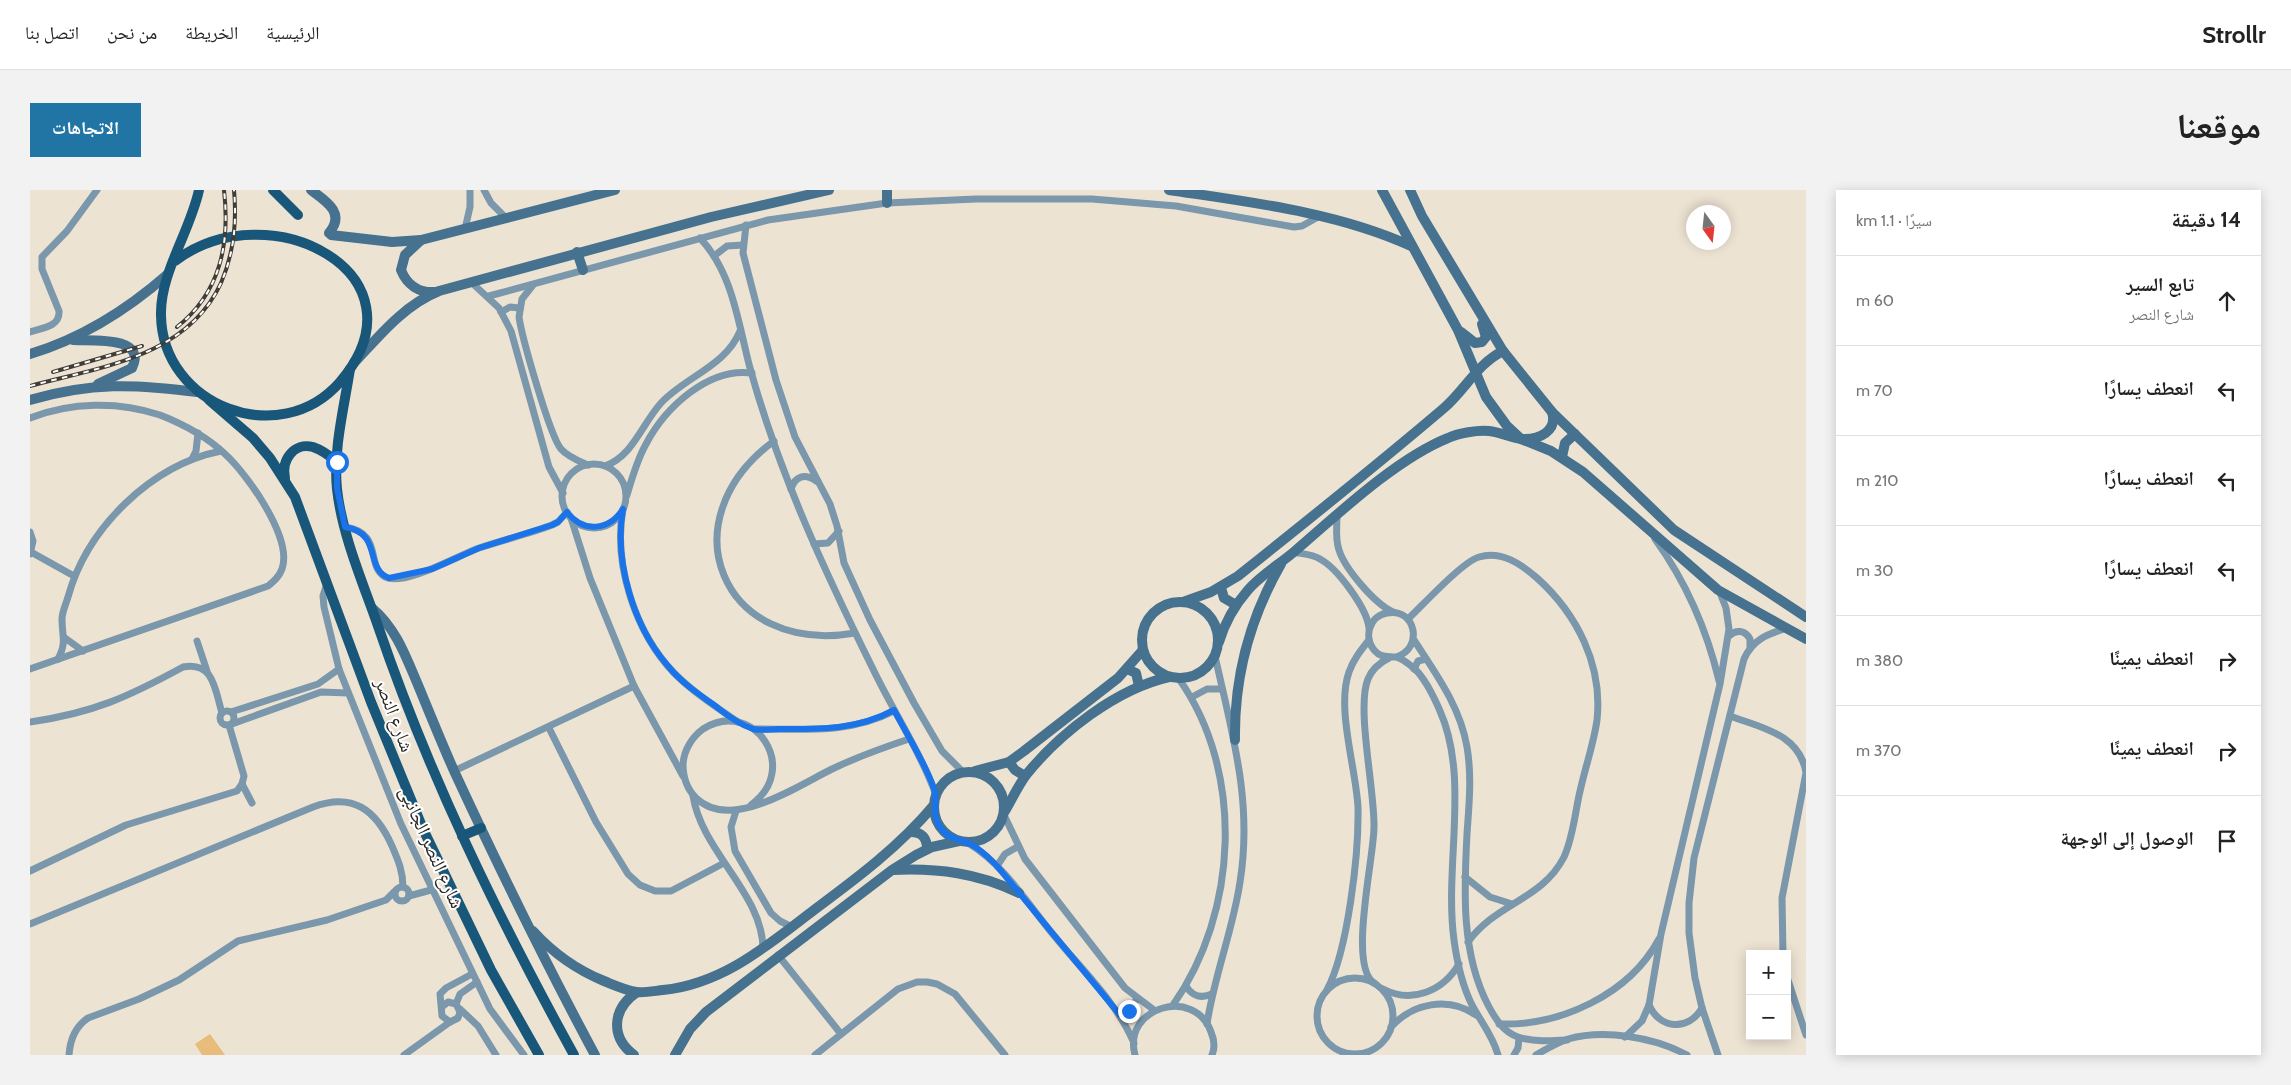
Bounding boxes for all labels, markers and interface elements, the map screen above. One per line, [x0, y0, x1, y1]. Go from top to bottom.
text: Strollr [2202, 20, 2266, 49]
text: اتصل بنا [25, 22, 79, 44]
text: من نحن [107, 22, 157, 44]
text: الخريطة [185, 22, 238, 44]
text: الرئيسية [266, 22, 320, 44]
button: الاتجاهات [30, 103, 141, 157]
text: موقعنا [2176, 104, 2261, 147]
north arrow [1686, 205, 1731, 250]
text: 14 دقيقة [2171, 207, 2241, 232]
text: سيرًا · 1.1 km [1856, 211, 1932, 230]
text: تابع السير [2126, 273, 2194, 296]
icon: ahead [2213, 287, 2241, 315]
text: 60 m [1856, 291, 1894, 310]
text: شارع النصر [2129, 305, 2194, 324]
text: انعطف يسارًا [2104, 377, 2194, 400]
icon: left [2213, 377, 2241, 405]
text: 70 m [1856, 381, 1893, 400]
route start [326, 451, 349, 474]
text: انعطف يسارًا [2104, 467, 2194, 490]
icon: left [2213, 467, 2241, 495]
text: 210 m [1856, 471, 1898, 490]
text: انعطف يسارًا [2104, 557, 2194, 580]
icon: left [2213, 557, 2241, 585]
text: 30 m [1856, 561, 1893, 580]
text: انعطف يمينًا [2109, 647, 2194, 670]
icon: right [2213, 647, 2241, 675]
text: 380 m [1856, 651, 1903, 670]
street label: شارع النصر [370, 674, 419, 755]
text: انعطف يمينًا [2109, 737, 2194, 760]
icon: right [2213, 737, 2241, 765]
text: 370 m [1856, 741, 1901, 760]
street label: شارع النصر الجانبى [394, 783, 469, 912]
text: الوصول إلى الوجهة [2061, 827, 2194, 850]
icon: arrive [2213, 827, 2241, 855]
map controls [1746, 950, 1791, 1040]
button: + [1746, 950, 1791, 995]
button: − [1746, 995, 1791, 1040]
route end [1118, 1000, 1141, 1023]

